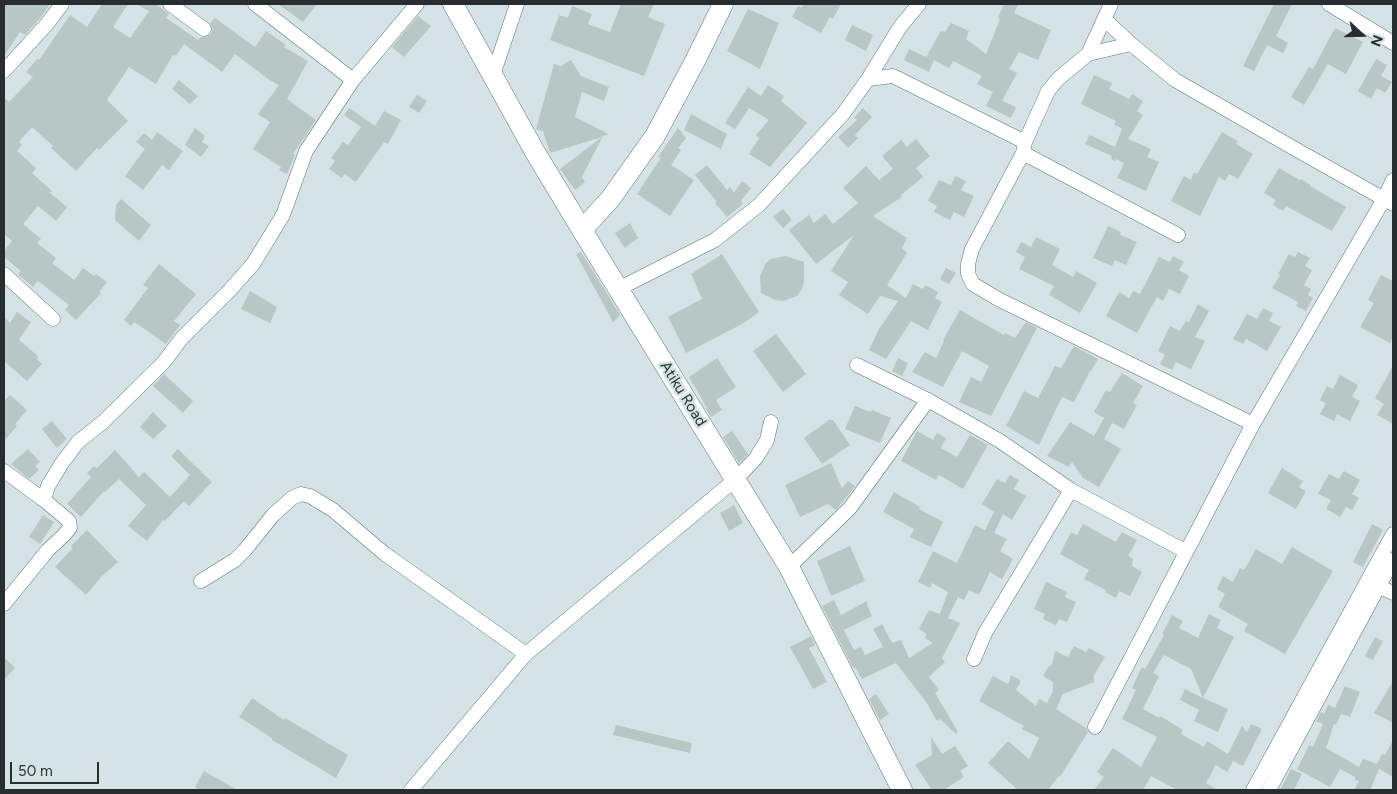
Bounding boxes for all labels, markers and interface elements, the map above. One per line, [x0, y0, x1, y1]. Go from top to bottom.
north arrow [1337, 10, 1387, 60]
text: N [1367, 32, 1386, 49]
street label: Atiku Road [656, 358, 710, 430]
scale bar [12, 752, 101, 784]
text: 50 m [18, 762, 53, 780]

